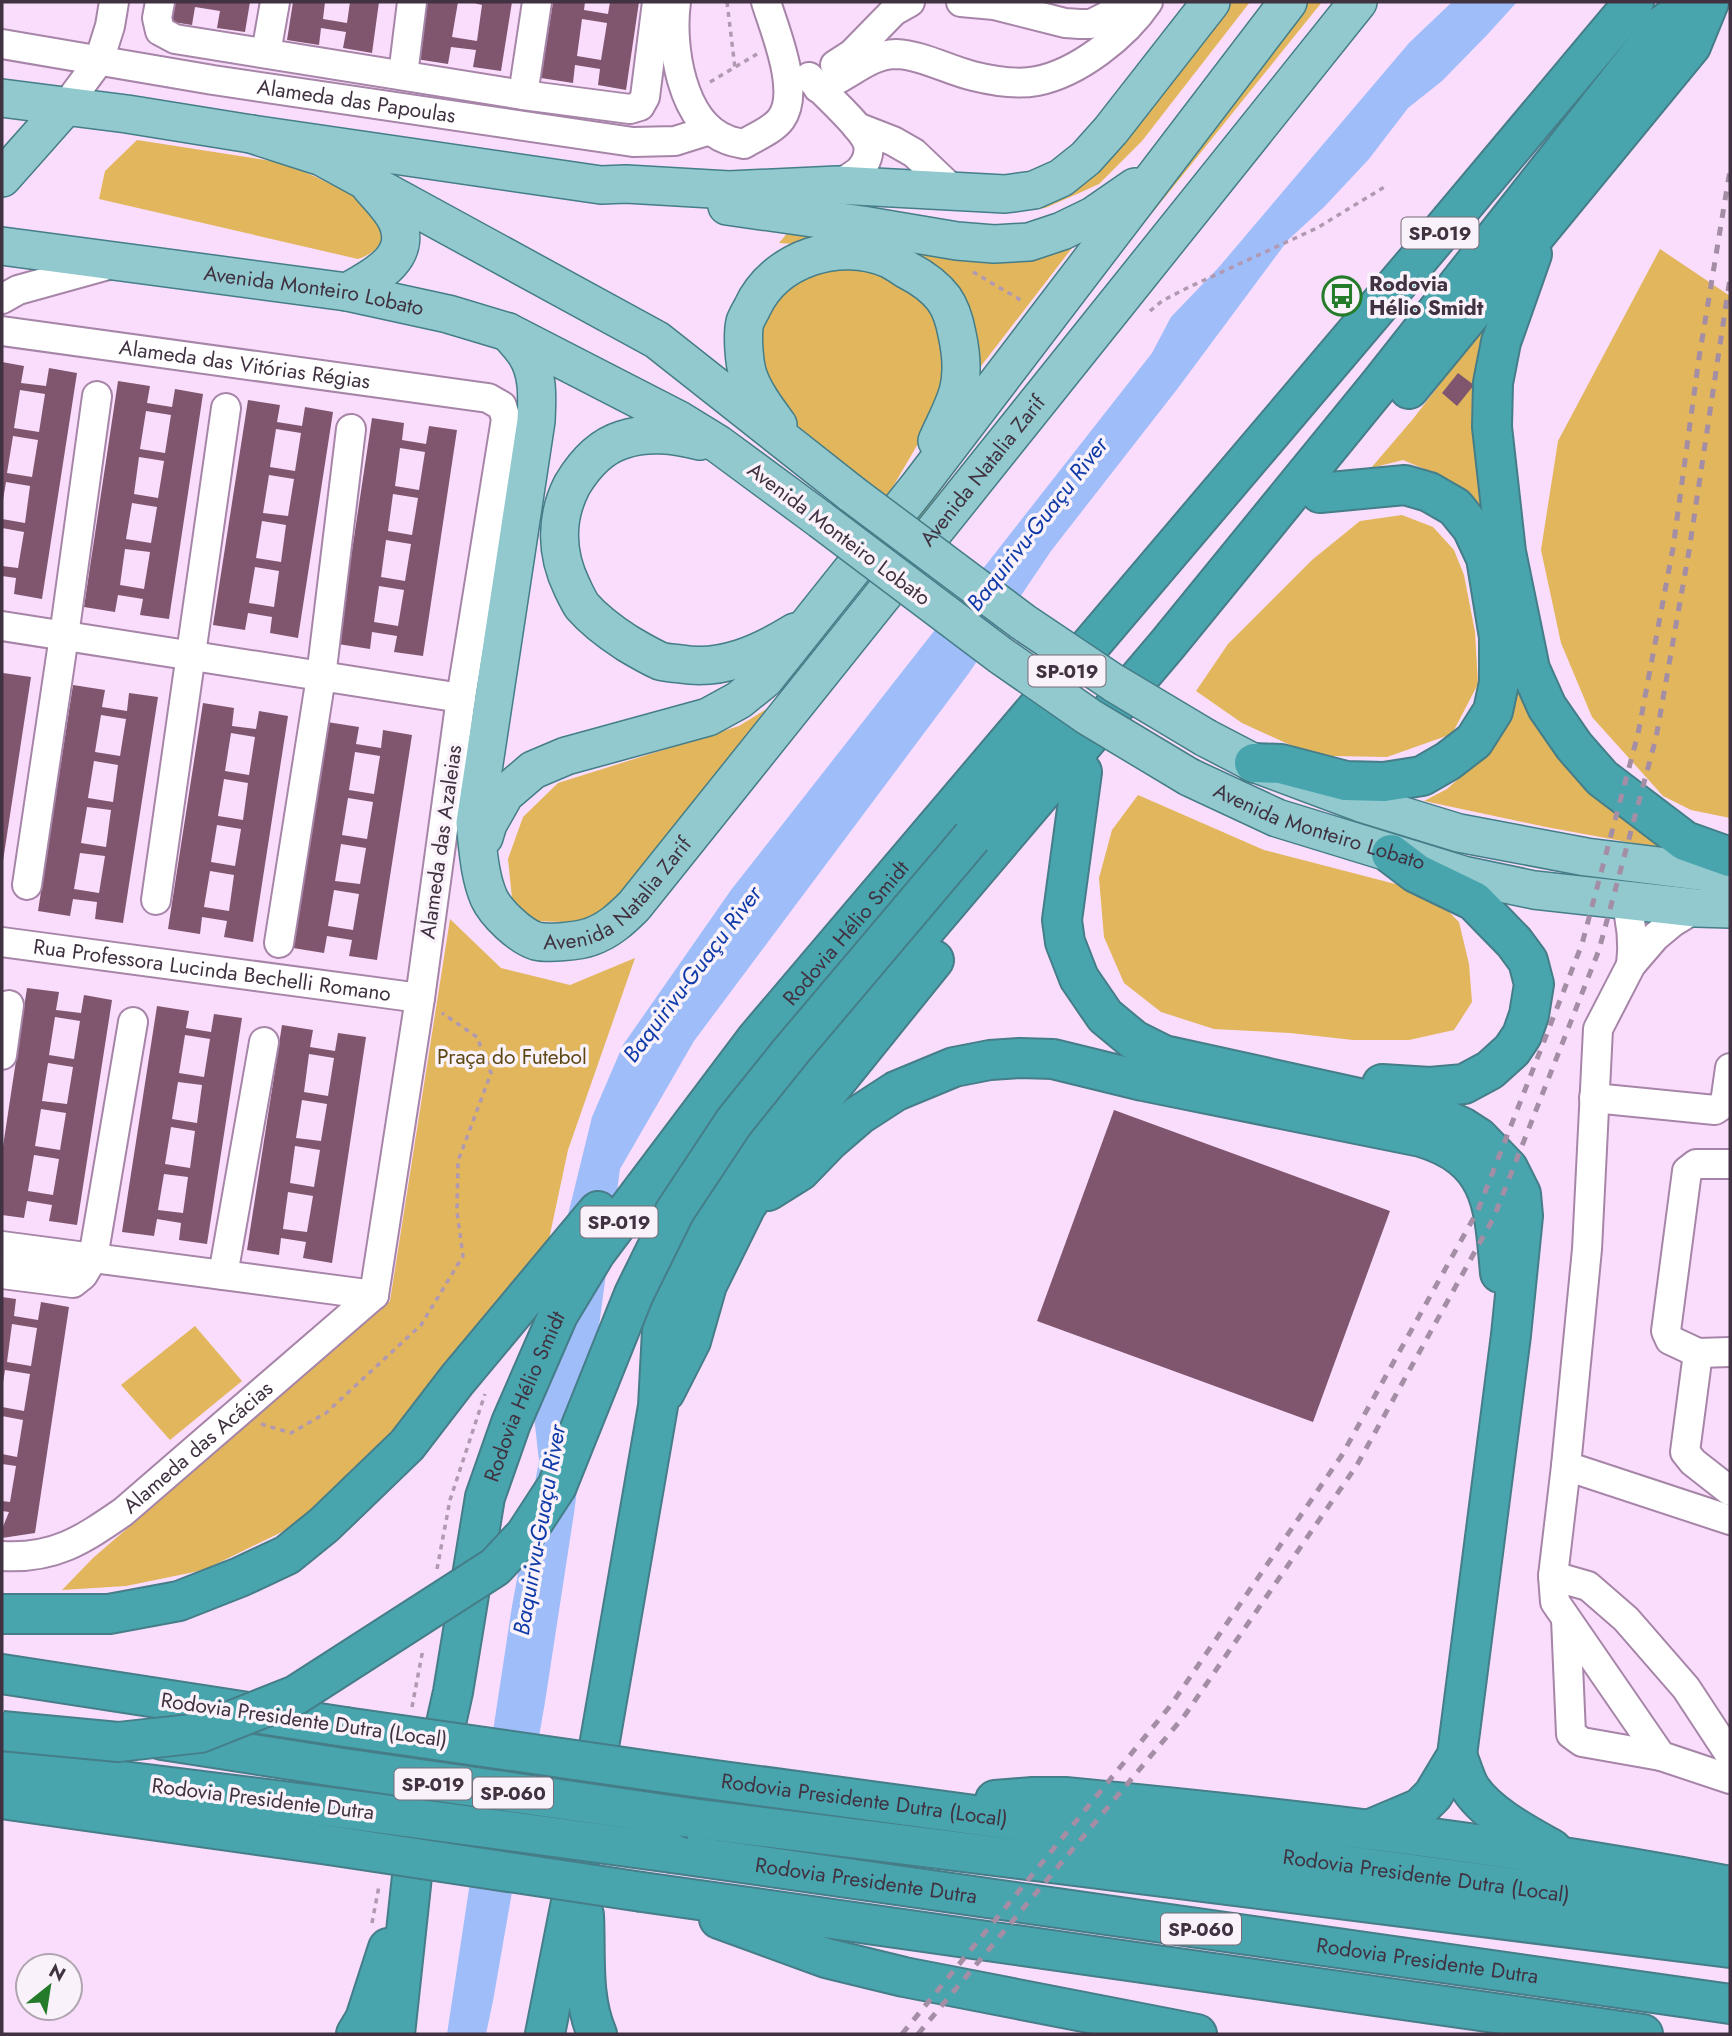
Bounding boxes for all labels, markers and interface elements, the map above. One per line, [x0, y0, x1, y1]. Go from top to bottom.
street label: Alameda das Papoulas [255, 72, 458, 131]
road number: SP-019 [1402, 218, 1478, 248]
street label: Avenida Monteiro Lobato [202, 258, 427, 323]
place label: Rodovia Hélio Smidt [1369, 269, 1484, 323]
bus stop icon: Rodovia Hélio Smidt [1321, 275, 1363, 317]
street label: Alameda das Vitórias Régias [117, 332, 372, 397]
street label: Avenida Natalia Zarif [913, 388, 1053, 553]
water label: Baquirivu-Guaçu River [958, 429, 1117, 618]
street label: Avenida Monteiro Lobato [741, 455, 937, 613]
road number: SP-019 [1028, 656, 1106, 686]
street label: Alameda das Azaleias [413, 743, 469, 941]
street label: Avenida Monteiro Lobato [1209, 776, 1429, 878]
street label: Avenida Natalia Zarif [543, 830, 699, 957]
street label: Rodovia Hélio Smidt [776, 854, 916, 1012]
water label: Baquirivu-Guaçu River [614, 878, 770, 1069]
street label: Rua Professora Lucinda Bechelli Romano [31, 931, 393, 1009]
park label: Praça do Futebol [437, 1042, 587, 1072]
road number: SP-019 [580, 1206, 658, 1238]
street label: Rodovia Hélio Smidt [476, 1305, 572, 1486]
street label: Alameda das Acácias [116, 1374, 279, 1520]
water label: Baquirivu-Guaçu River [504, 1421, 574, 1638]
street label: Rodovia Presidente Dutra (Local) [159, 1685, 449, 1755]
street label: Rodovia Presidente Dutra (Local) [719, 1766, 1010, 1834]
road number: SP-019 [394, 1768, 472, 1800]
street label: Rodovia Presidente Dutra [150, 1770, 376, 1828]
road number: SP-060 [473, 1778, 553, 1809]
street label: Rodovia Presidente Dutra (Local) [1281, 1842, 1572, 1910]
street label: Rodovia Presidente Dutra [753, 1850, 979, 1911]
road number: SP-060 [1161, 1913, 1241, 1944]
street label: Rodovia Presidente Dutra [1314, 1930, 1540, 1991]
north arrow [14, 1952, 84, 2022]
text: N [44, 1957, 71, 1988]

